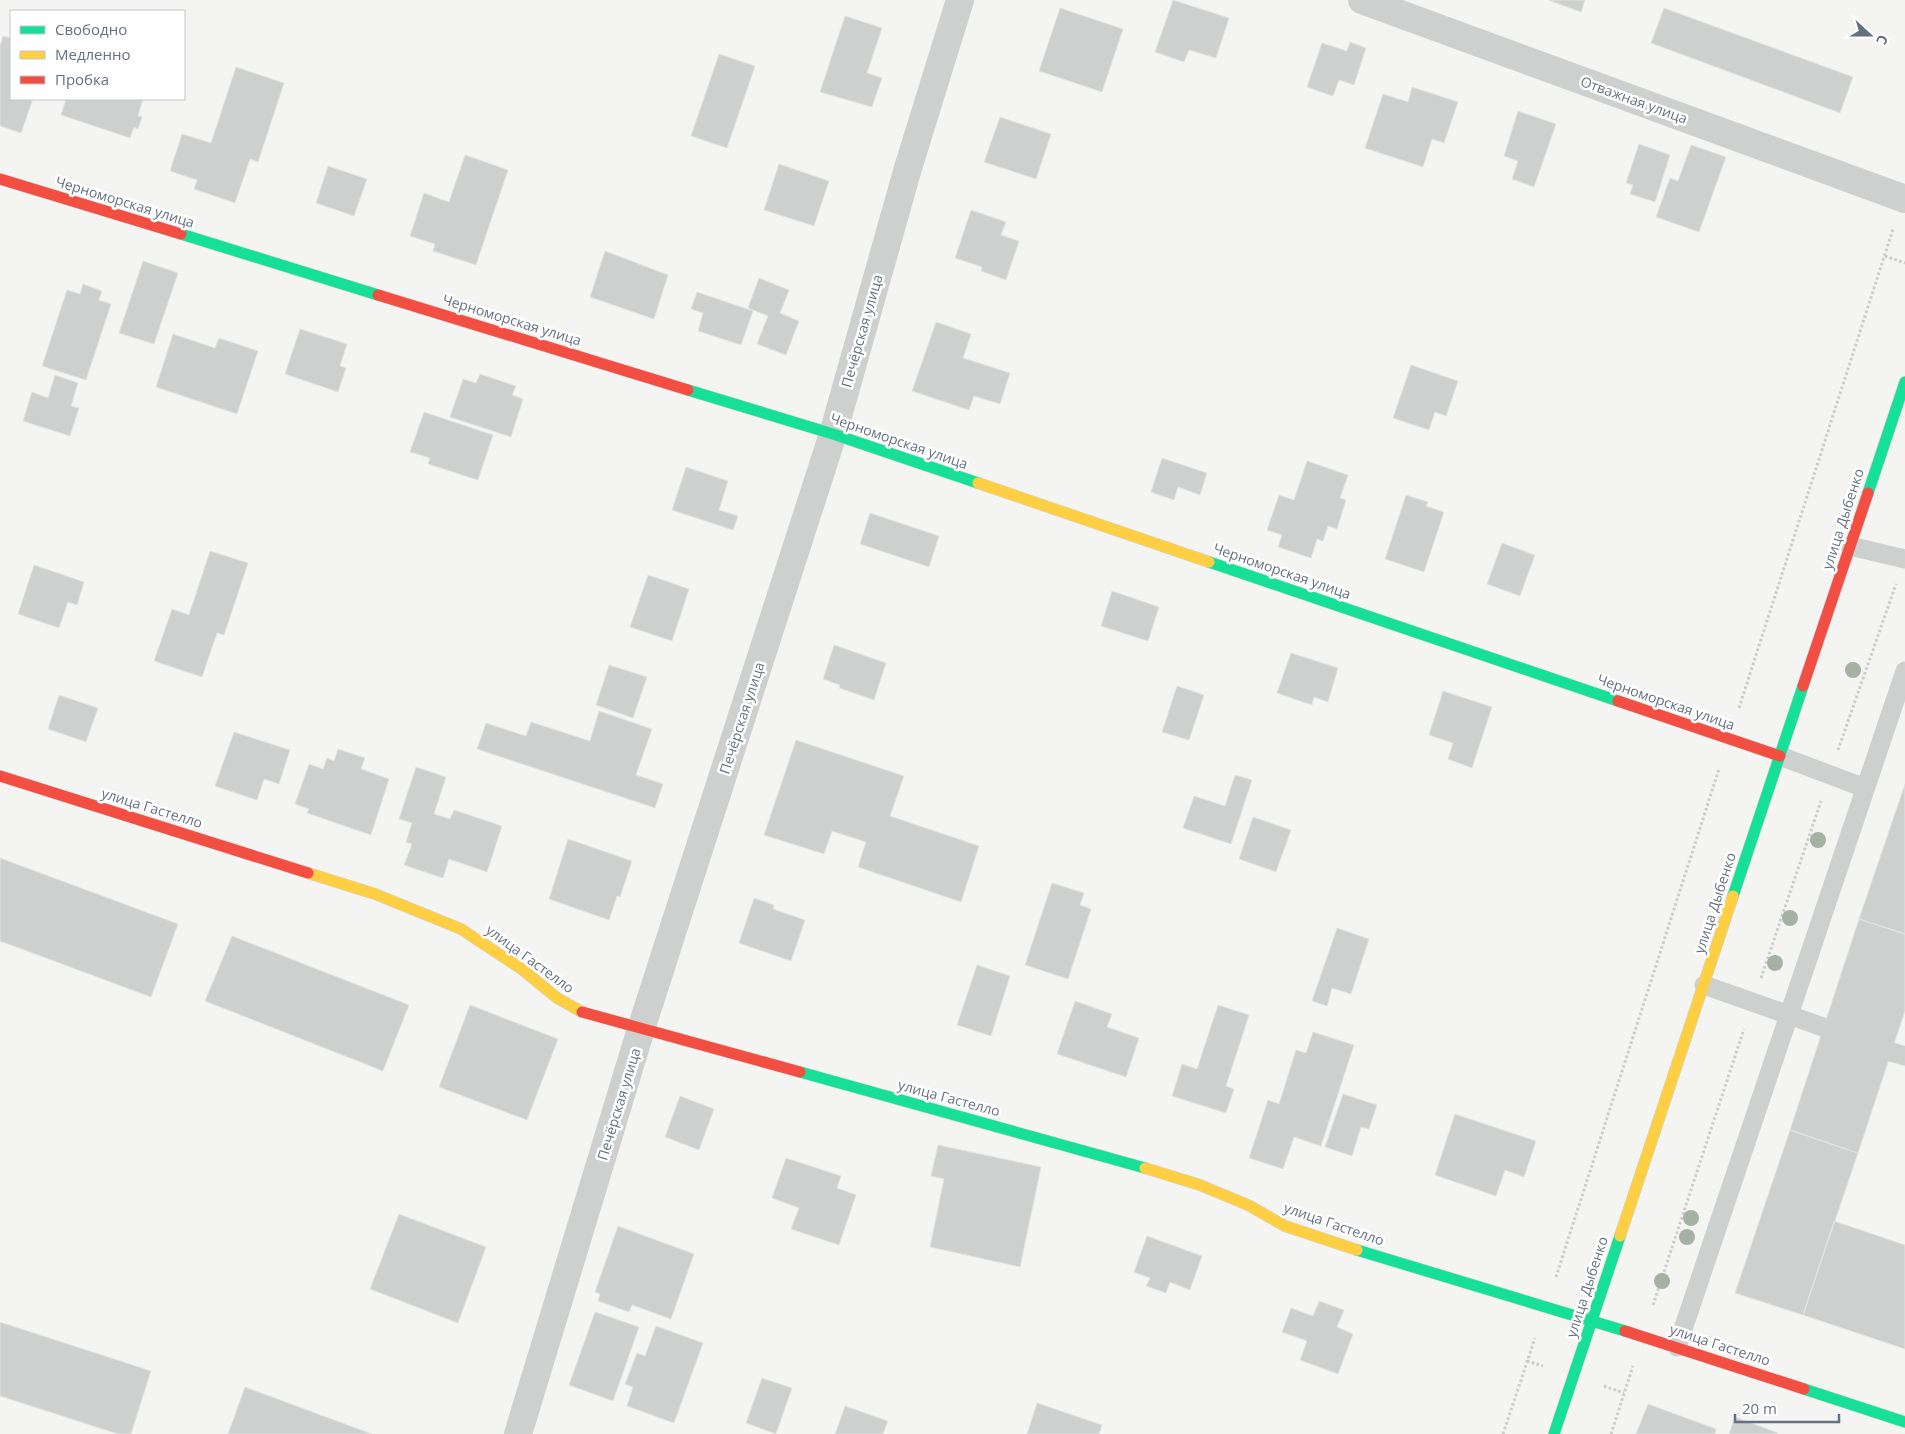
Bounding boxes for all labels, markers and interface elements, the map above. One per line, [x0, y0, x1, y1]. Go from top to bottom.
legend [10, 10, 185, 100]
north arrow [1845, 10, 1895, 60]
text: Свободно [55, 19, 127, 39]
text: С [1872, 32, 1893, 47]
text: Медленно [55, 44, 131, 64]
text: Пробка [55, 69, 109, 89]
street label: Отважная улица [1578, 71, 1690, 128]
street label: Черноморская улица [53, 171, 197, 232]
street label: Печёрская улица [836, 272, 887, 390]
street label: Черноморская улица [440, 289, 584, 350]
street label: Черноморская улица [828, 408, 970, 473]
street label: улица Дыбенко [1817, 466, 1868, 572]
street label: Черноморская улица [1211, 538, 1353, 603]
street label: Печёрская улица [714, 659, 769, 776]
street label: Черноморская улица [1595, 669, 1737, 734]
street label: улица Гастелло [99, 783, 205, 832]
street label: улица Дыбенко [1689, 850, 1740, 956]
street label: улица Гастелло [482, 920, 578, 997]
street label: Печёрская улица [592, 1045, 645, 1162]
street label: улица Гастелло [896, 1075, 1002, 1120]
street label: улица Гастелло [1282, 1197, 1387, 1250]
street label: улица Дыбенко [1561, 1234, 1612, 1340]
street label: улица Гастелло [1667, 1319, 1773, 1370]
scale bar [1735, 1392, 1839, 1424]
text: 20 m [1742, 1398, 1777, 1418]

